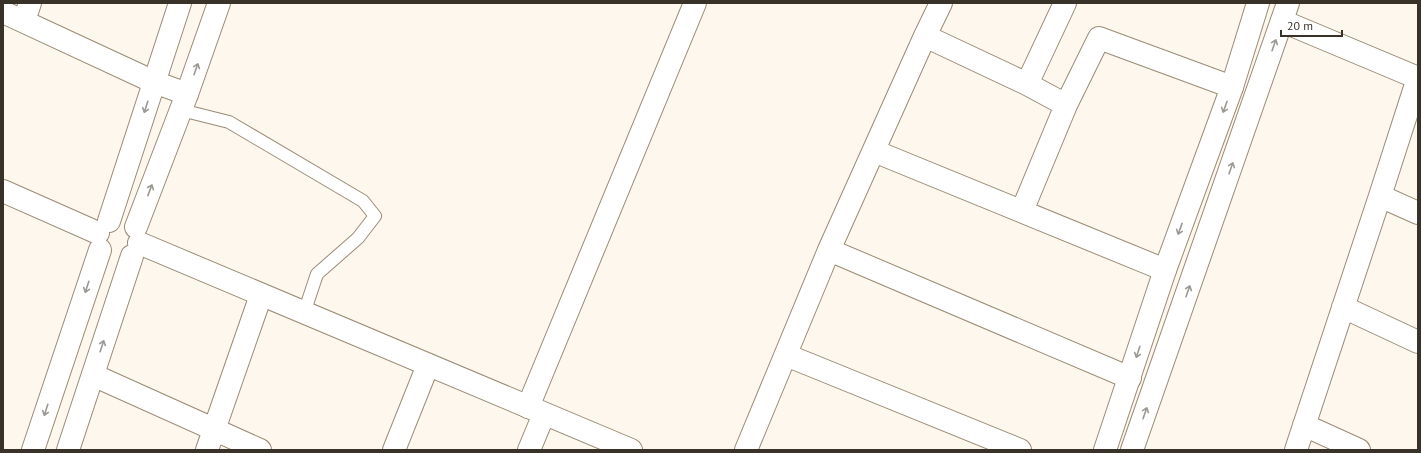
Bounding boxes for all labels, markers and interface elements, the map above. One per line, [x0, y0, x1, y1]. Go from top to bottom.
scale bar [1281, 12, 1342, 38]
text: 20 m [1287, 18, 1313, 33]
one-way arrow [1271, 39, 1278, 52]
one-way arrow [193, 63, 200, 76]
one-way arrow [142, 100, 149, 113]
one-way arrow [1220, 100, 1228, 112]
one-way arrow [1228, 162, 1236, 174]
one-way arrow [146, 185, 154, 197]
one-way arrow [1175, 222, 1183, 234]
one-way arrow [83, 281, 91, 293]
one-way arrow [1185, 285, 1193, 297]
one-way arrow [99, 340, 106, 353]
one-way arrow [1134, 345, 1141, 358]
one-way arrow [42, 404, 50, 416]
one-way arrow [1142, 407, 1149, 420]

